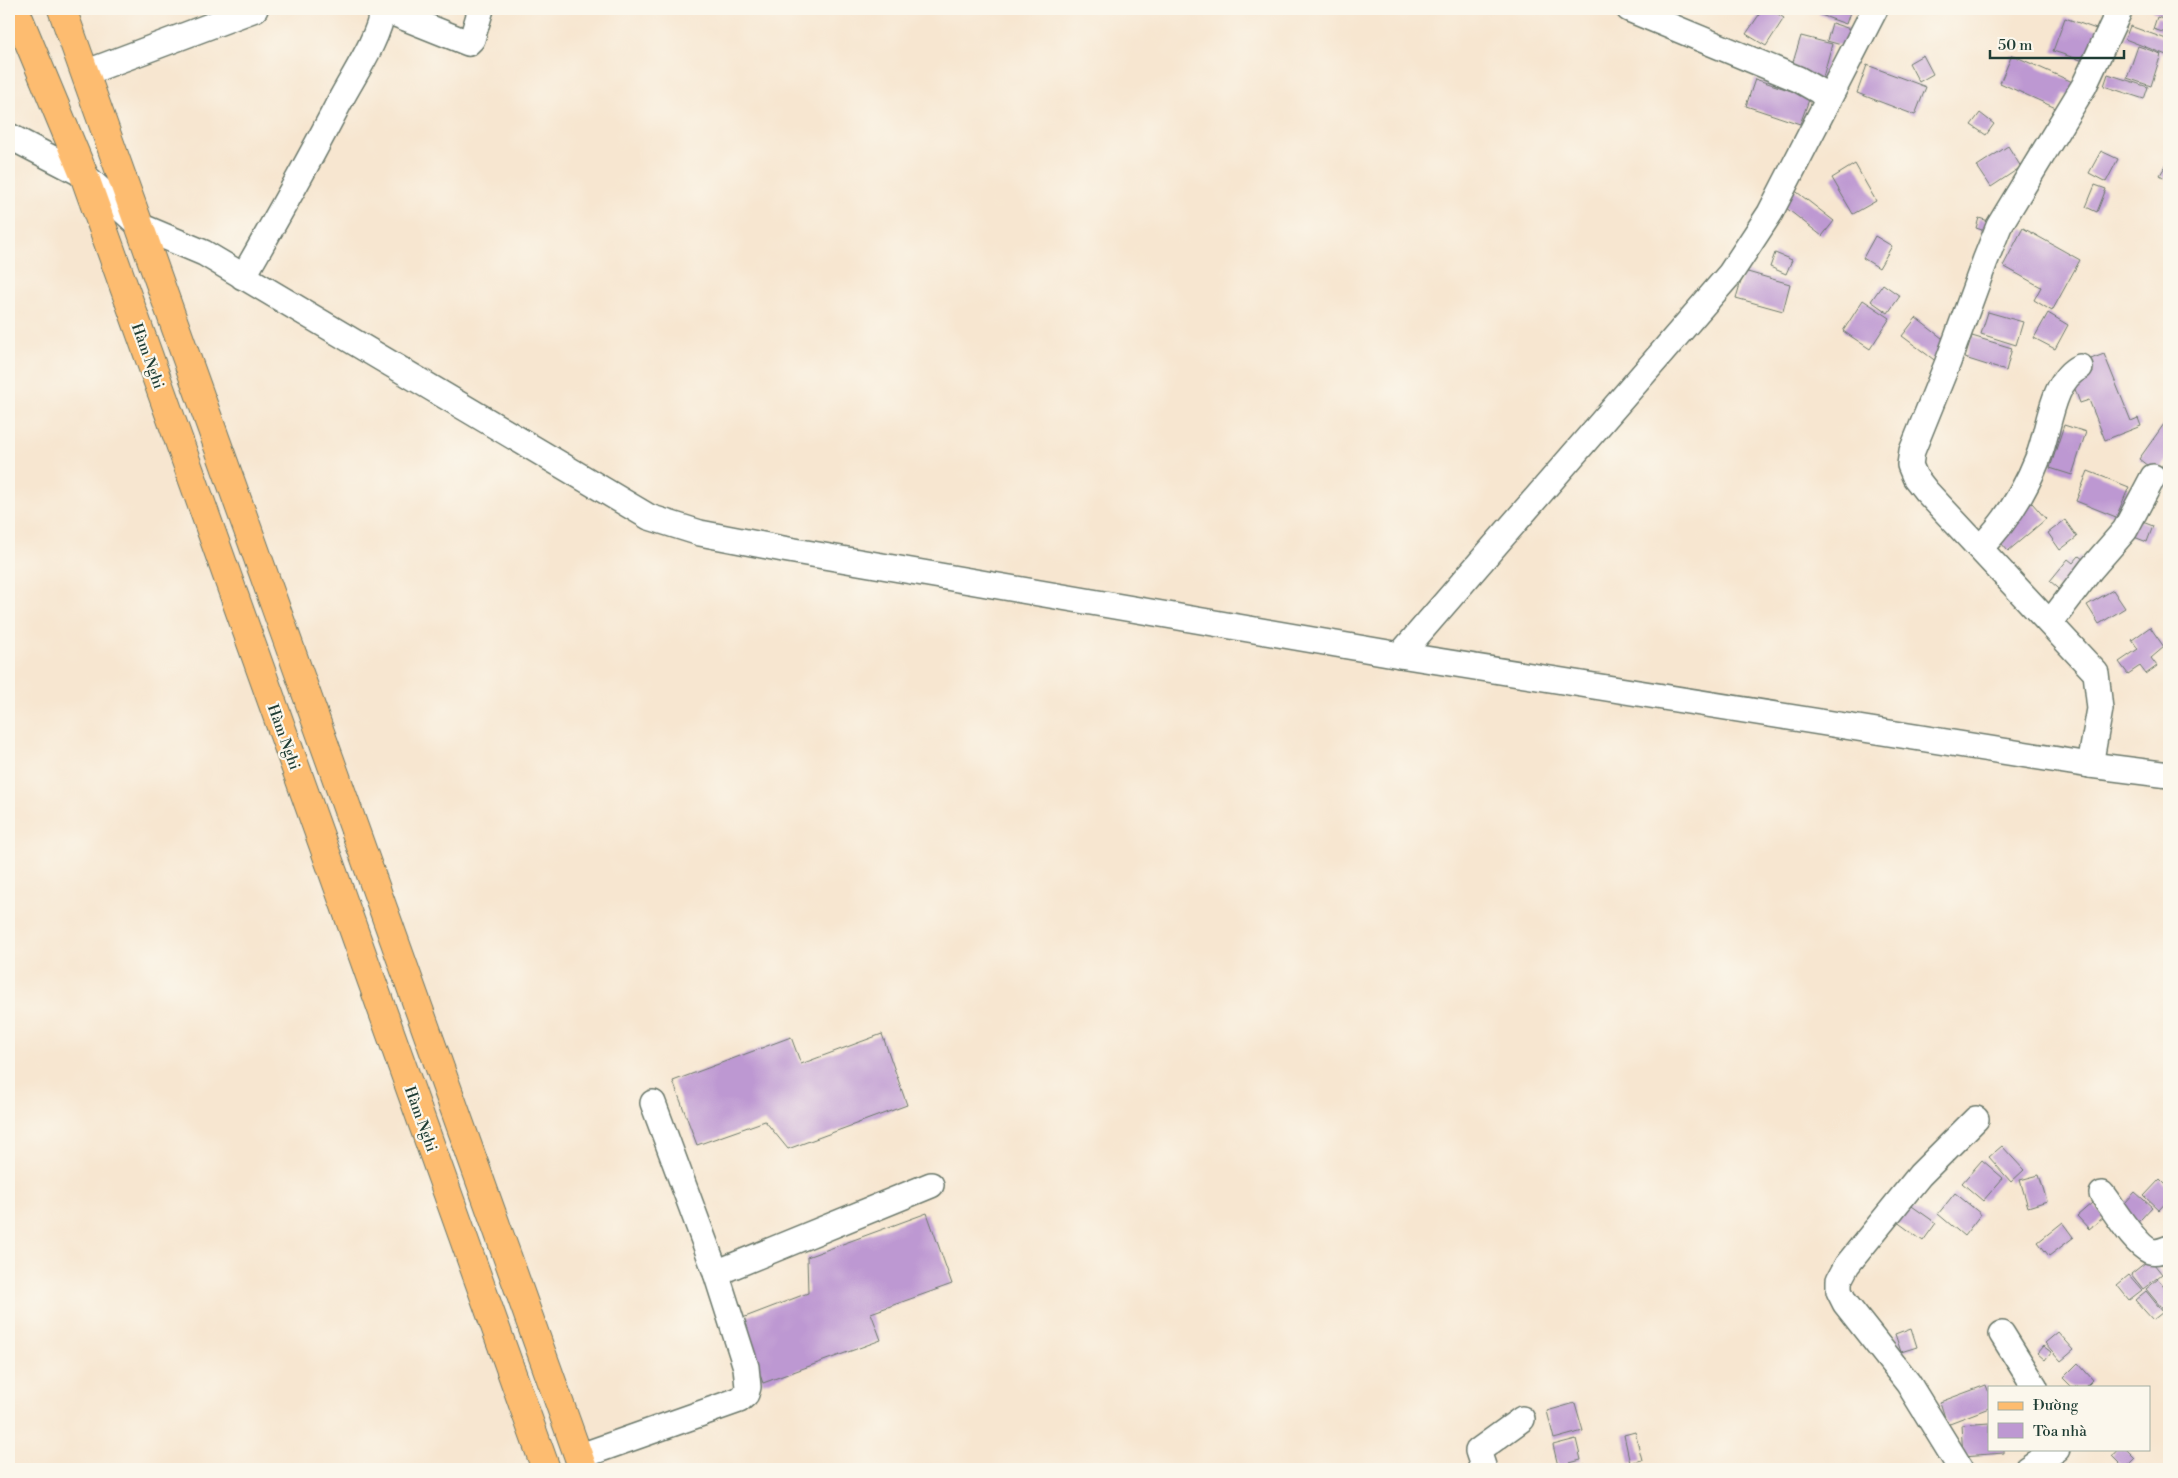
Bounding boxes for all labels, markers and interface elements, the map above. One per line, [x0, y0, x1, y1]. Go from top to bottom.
scale bar [1990, 28, 2124, 60]
text: 50 m [1998, 36, 2032, 55]
street label: Hàm Nghi [127, 321, 168, 392]
street label: Hàm Nghi [263, 702, 304, 773]
street label: Hàm Nghi [400, 1084, 441, 1155]
legend [1988, 1386, 2150, 1450]
text: Đường [2033, 1396, 2079, 1415]
text: Tòa nhà [2033, 1422, 2087, 1441]

